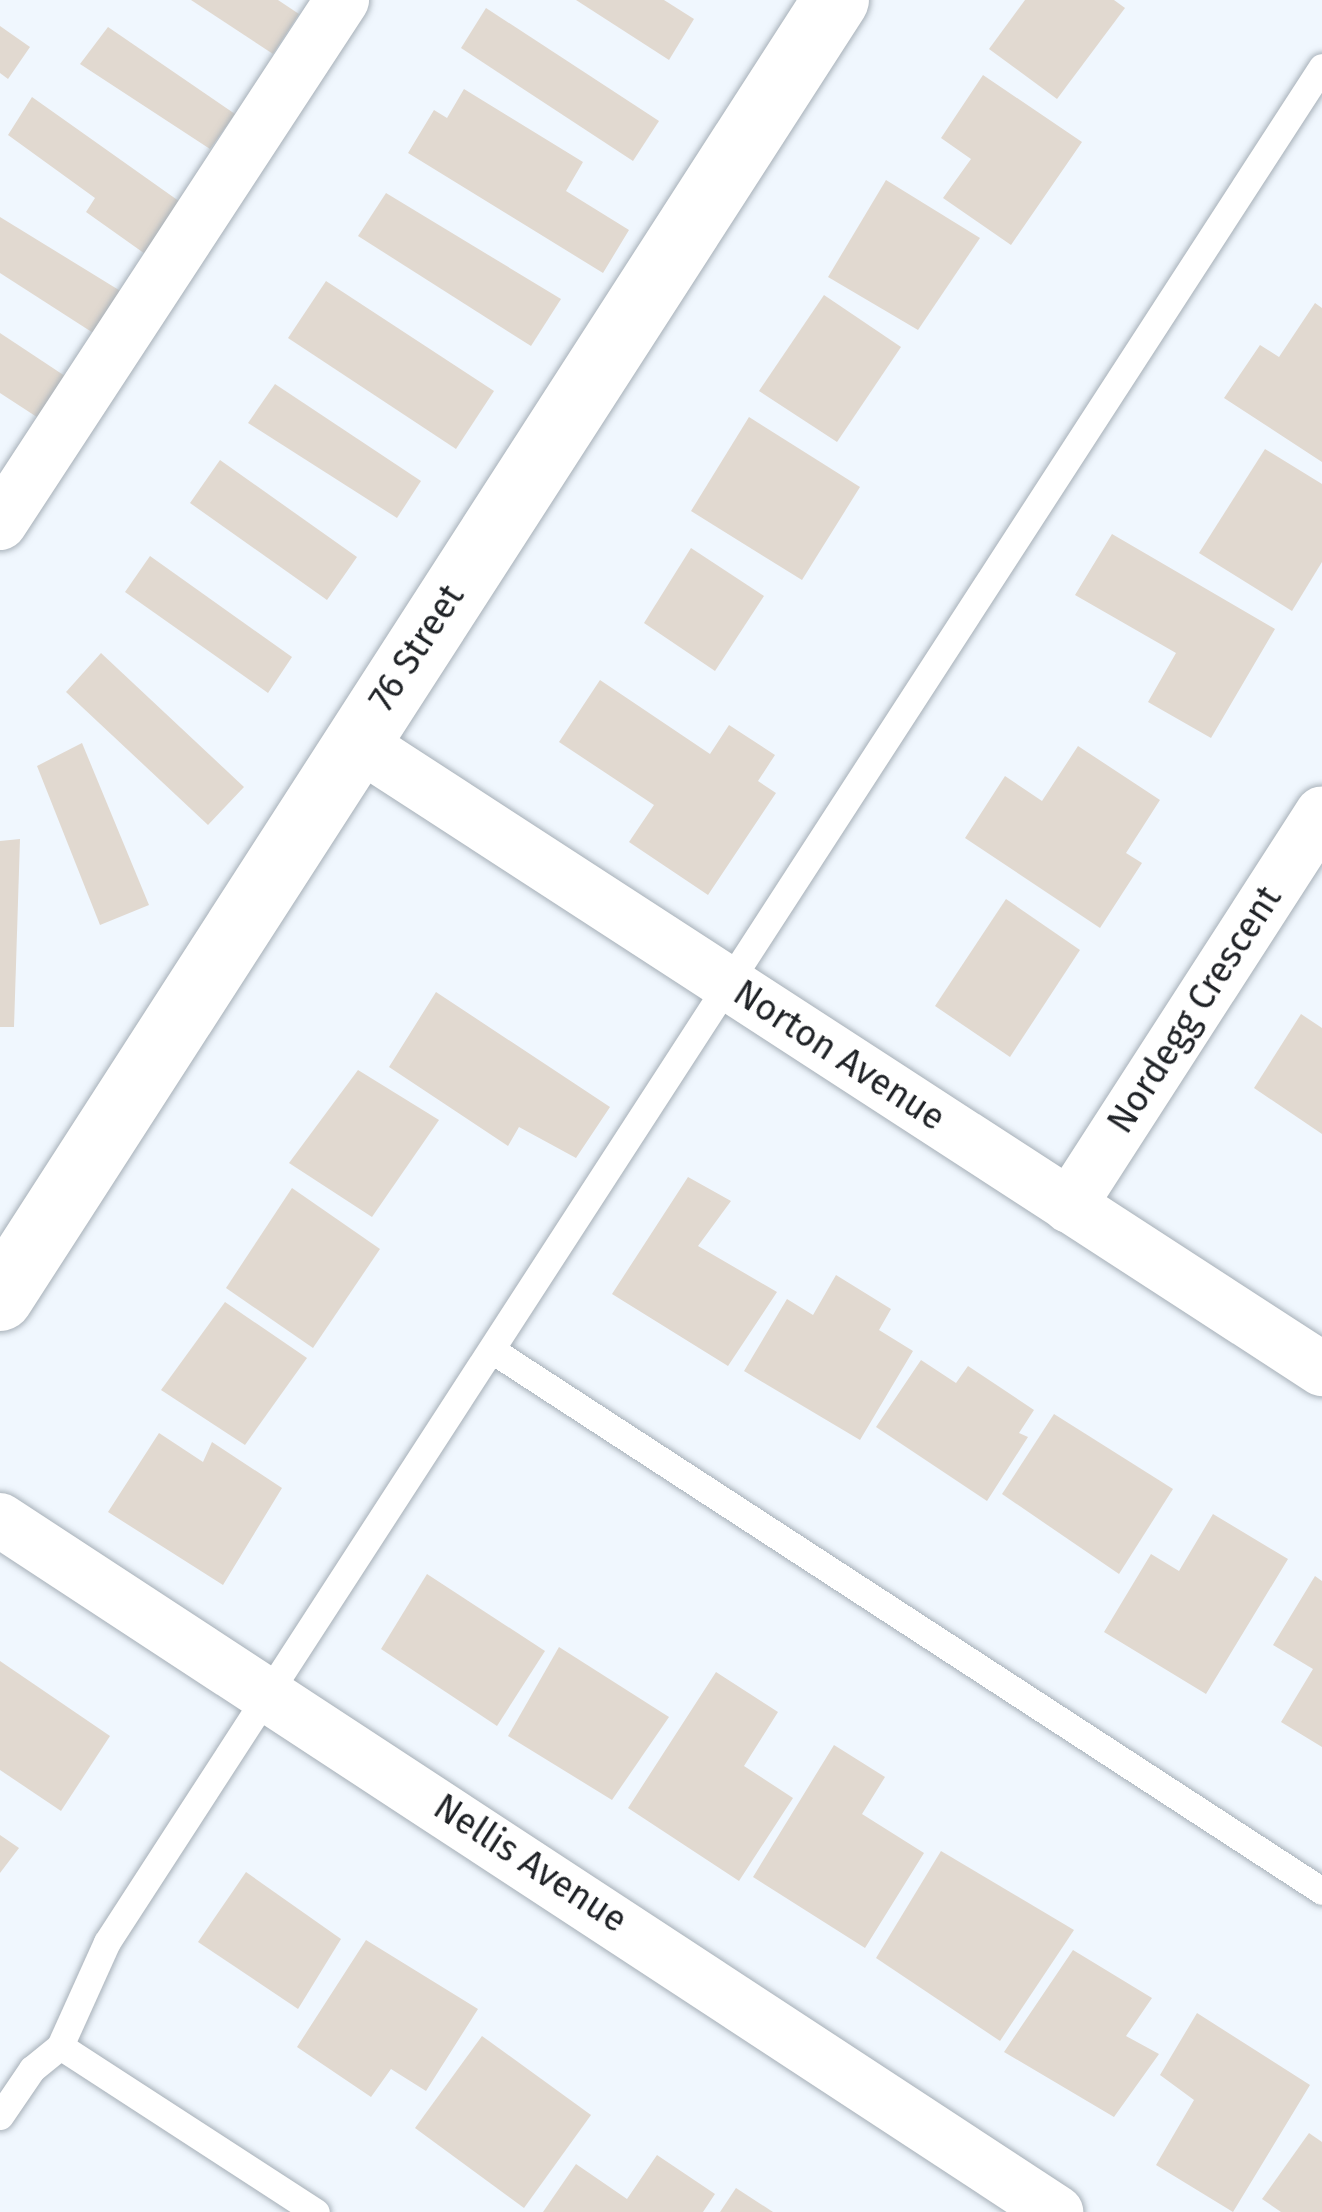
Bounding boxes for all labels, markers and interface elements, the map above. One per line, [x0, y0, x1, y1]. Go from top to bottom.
street label: 76 Street [360, 577, 474, 719]
street label: Nordegg Crescent [1099, 878, 1291, 1142]
street label: Norton Avenue [725, 972, 953, 1140]
street label: Nellis Avenue [425, 1786, 635, 1942]

